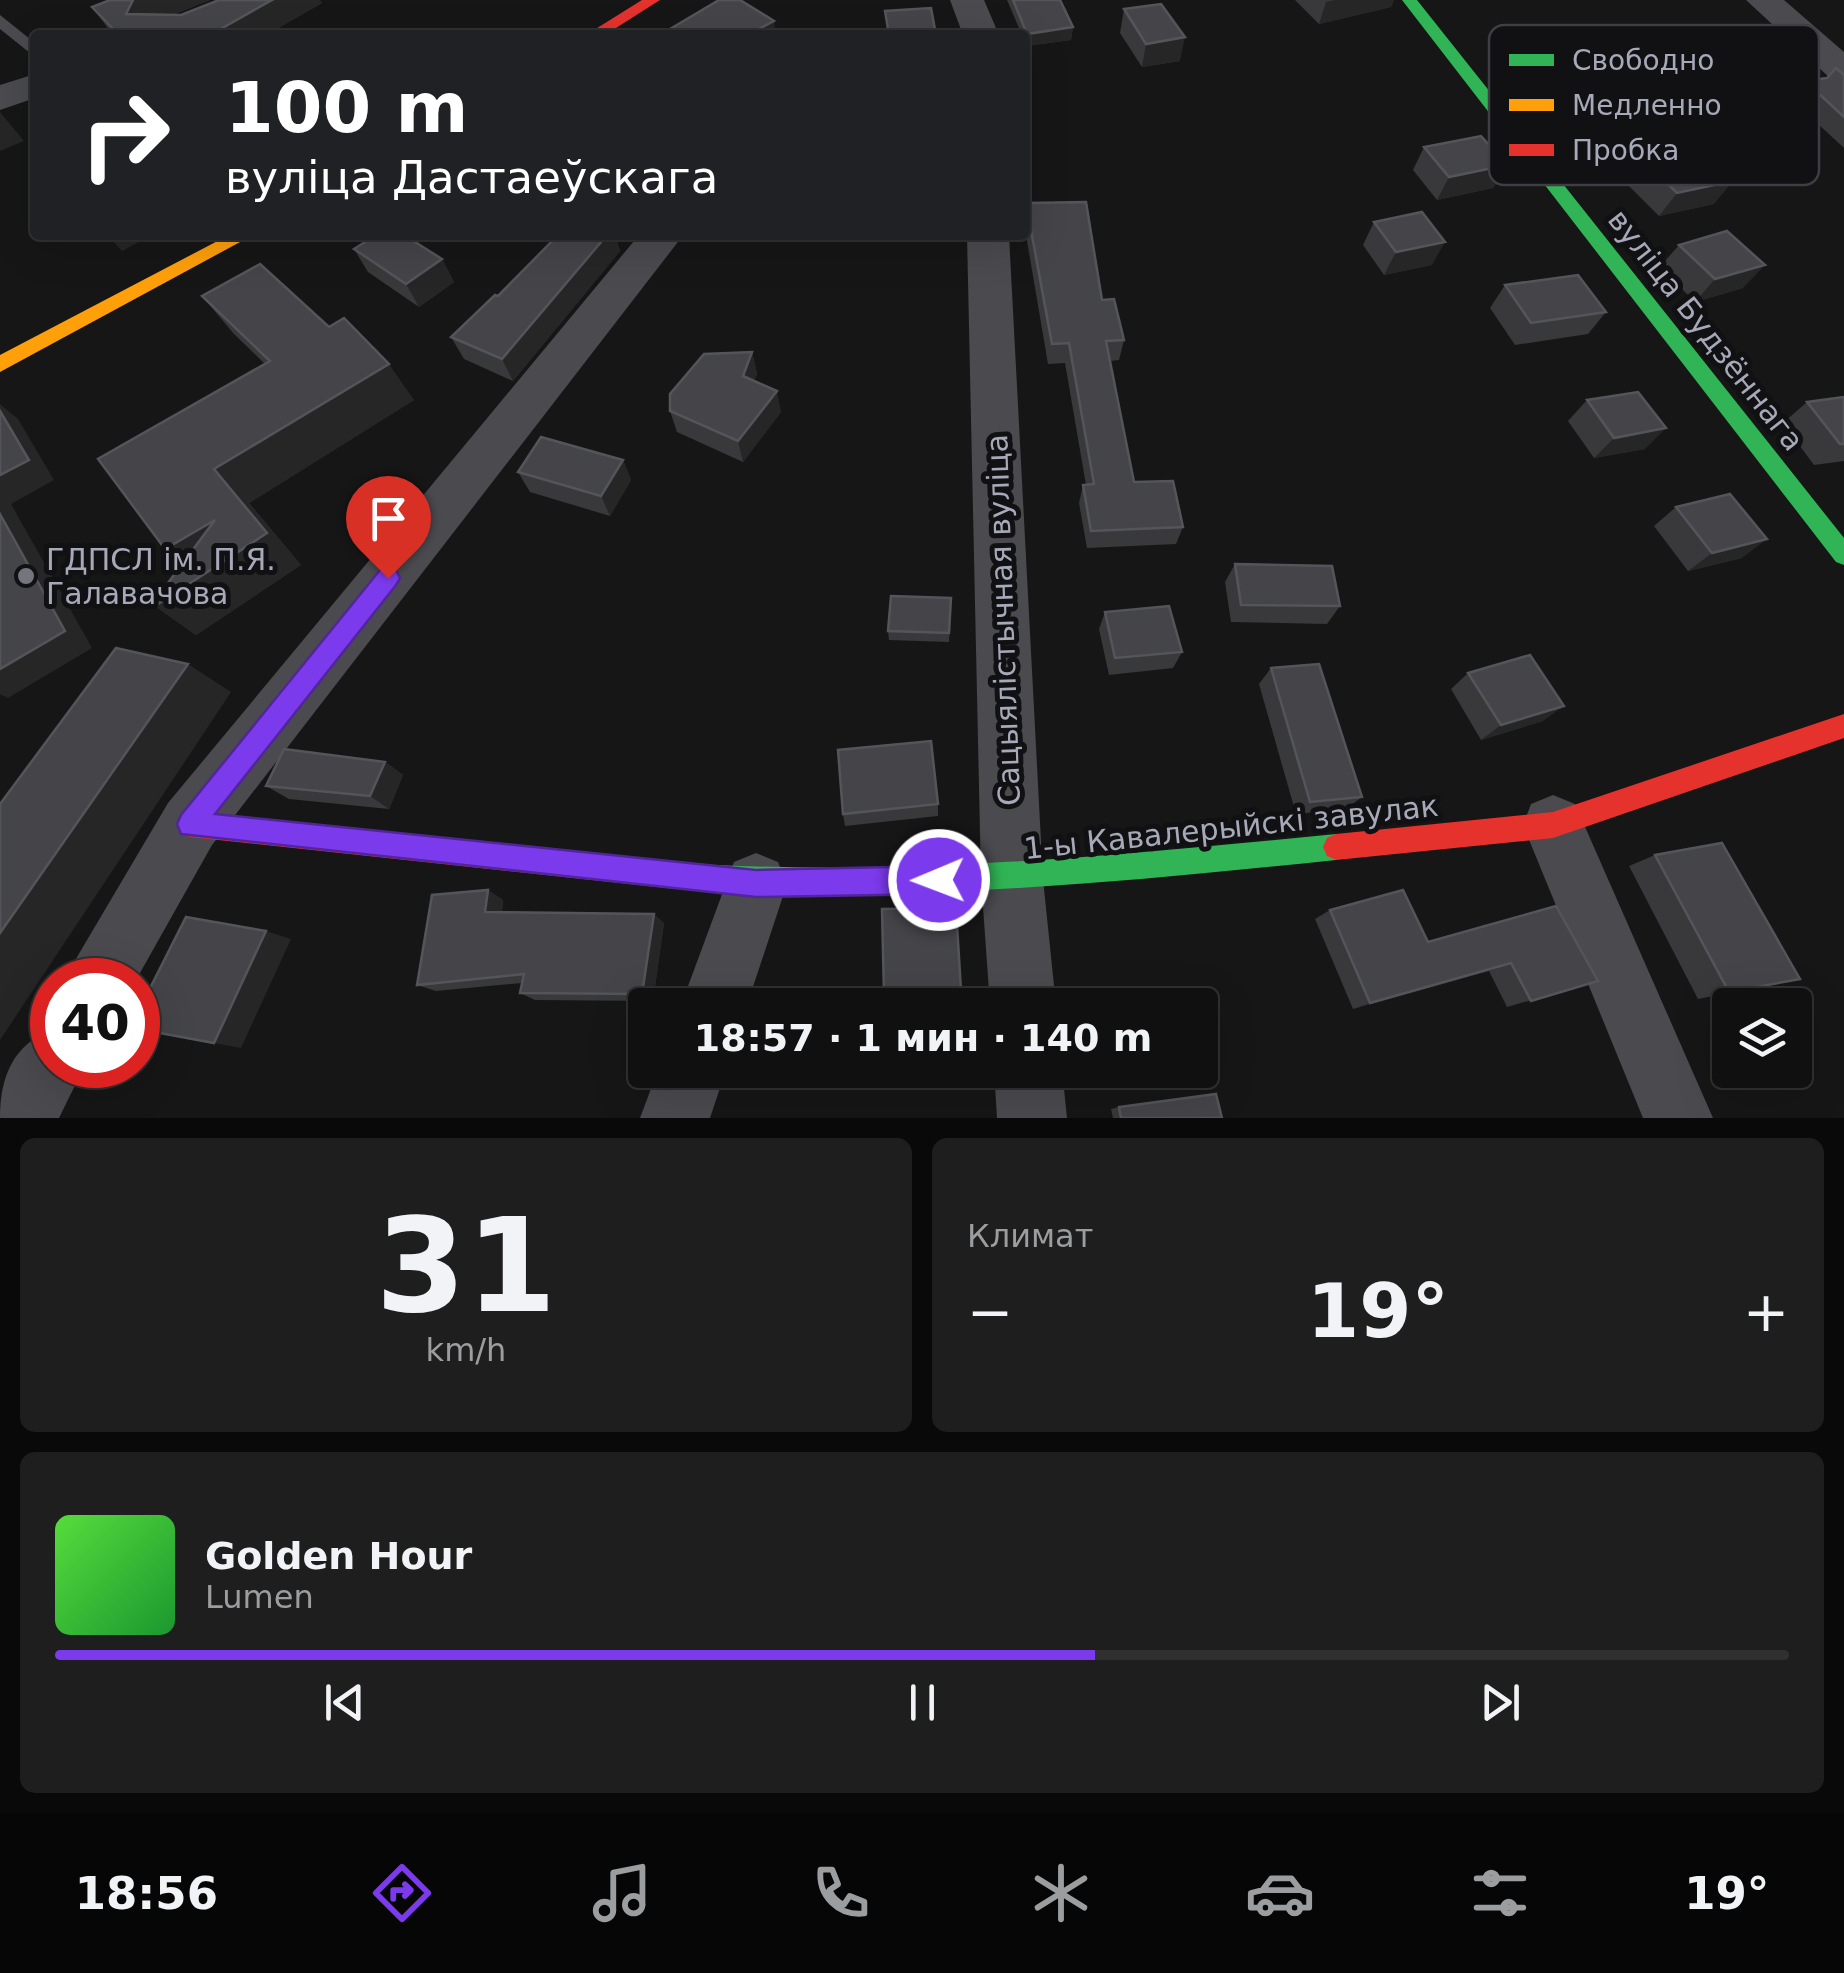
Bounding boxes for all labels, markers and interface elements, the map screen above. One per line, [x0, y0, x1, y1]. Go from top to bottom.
legend [1489, 25, 1819, 185]
text: Свободно [1572, 44, 1714, 77]
text: 100 m [225, 67, 468, 149]
icon: right [60, 70, 190, 200]
text: Медленно [1572, 89, 1722, 122]
text: Пробка [1572, 134, 1679, 167]
text: вуліца Дастаеўскага [225, 151, 718, 204]
street label: вуліца Будзённага [1601, 202, 1811, 458]
street label: Сацыялістычная вуліца [979, 434, 1027, 806]
pin [346, 476, 431, 579]
icon: arrive [361, 491, 416, 546]
place label: ГДПСЛ ім. П.Я. Галавачова [46, 542, 276, 611]
marker: ГДПСЛ ім. П.Я. Галавачова [15, 565, 37, 587]
street label: 1-ы Кавалерыйскі завулак [1022, 788, 1440, 866]
position arrow [887, 828, 991, 932]
speed limit sign: 40 [30, 958, 160, 1088]
map controls [1712, 988, 1812, 1088]
button: layers [1712, 988, 1812, 1088]
text: 18:57 · 1 мин · 140 m [694, 1016, 1152, 1060]
text: 31 [376, 1190, 556, 1342]
text: Климат [967, 1217, 1093, 1255]
text: 19° [1307, 1267, 1449, 1355]
text: − [967, 1280, 1013, 1344]
text: + [1743, 1280, 1789, 1344]
text: km/h [426, 1331, 506, 1369]
text: Golden Hour [205, 1534, 472, 1578]
text: Lumen [205, 1578, 314, 1616]
icon: previous [317, 1675, 372, 1730]
icon: pause [895, 1675, 950, 1730]
icon: next [1473, 1675, 1528, 1730]
icon: directions [367, 1858, 437, 1928]
icon: music [587, 1858, 657, 1928]
icon: phone [806, 1858, 876, 1928]
icon: climate [1026, 1858, 1096, 1928]
icon: car [1245, 1858, 1315, 1928]
icon: filters [1465, 1858, 1535, 1928]
text: 18:56 [75, 1867, 218, 1920]
text: 19° [1684, 1867, 1769, 1920]

